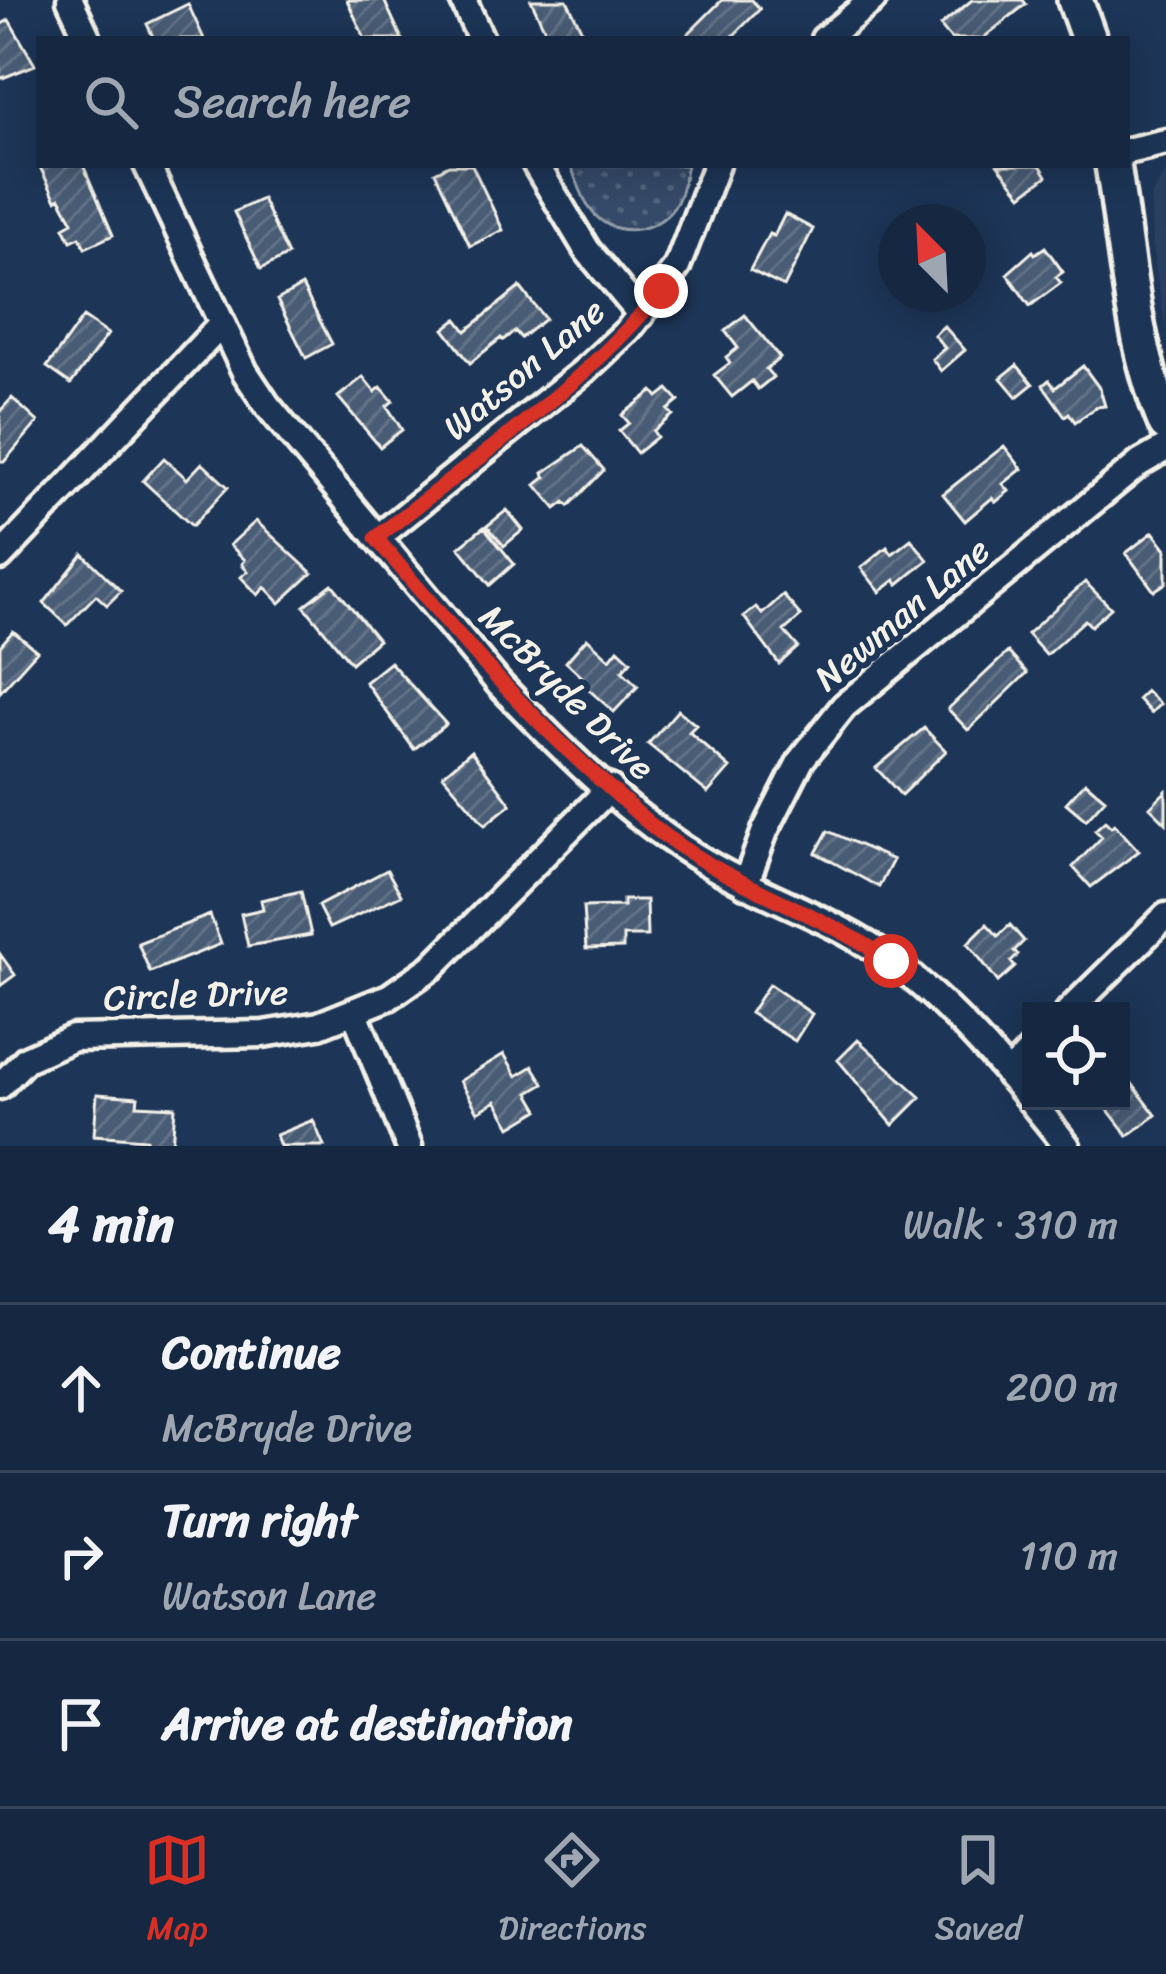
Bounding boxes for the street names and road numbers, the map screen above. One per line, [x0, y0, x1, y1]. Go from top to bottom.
street label: Watson Lane [428, 281, 620, 457]
street label: Newman Lane [799, 520, 1005, 708]
street label: McBryde Drive [463, 588, 671, 796]
street label: Circle Drive [103, 960, 289, 1030]

